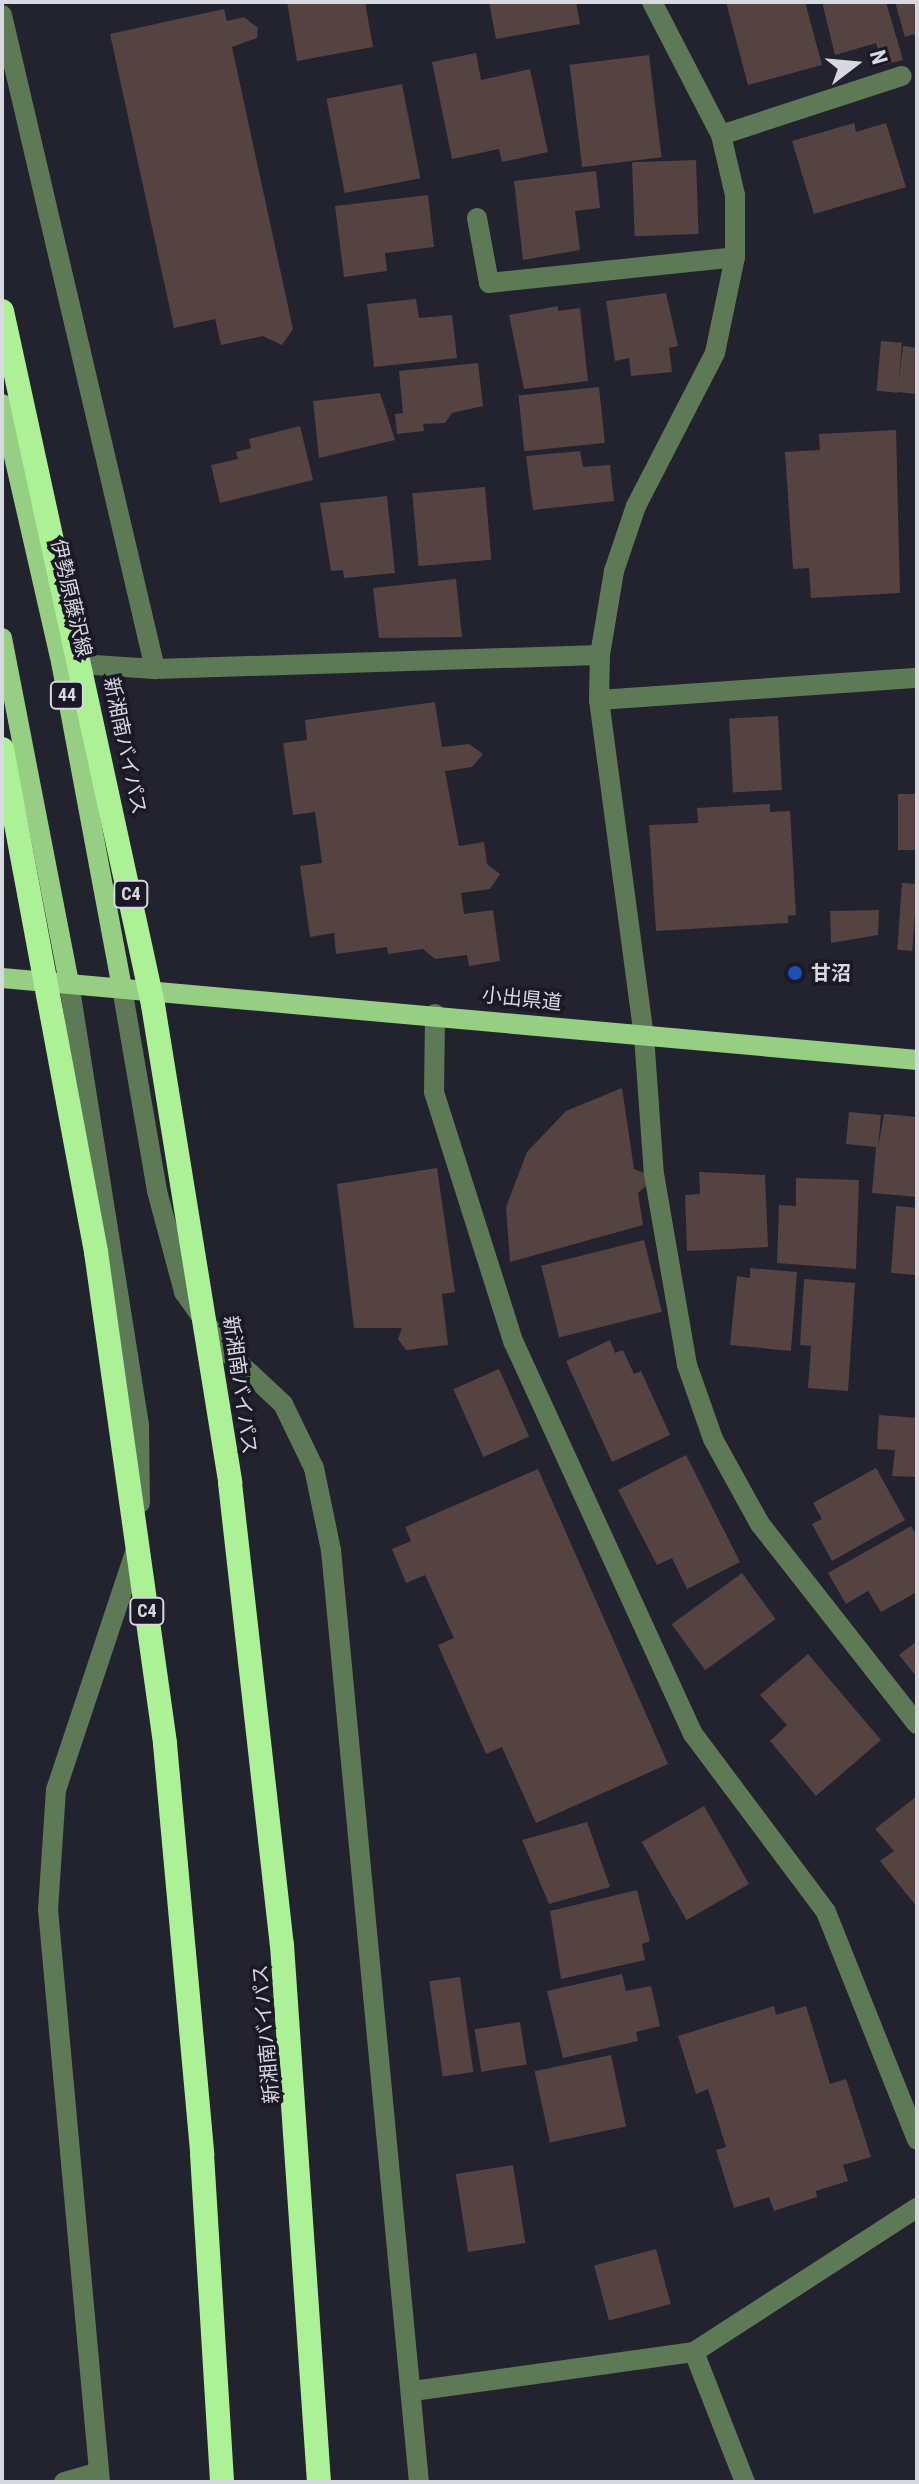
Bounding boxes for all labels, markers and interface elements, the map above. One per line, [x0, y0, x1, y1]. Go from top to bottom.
north arrow [815, 24, 895, 104]
text: N [865, 47, 892, 67]
street label: 伊勢原藤沢線 [46, 537, 96, 659]
street label: 新湘南バイパス [99, 675, 151, 817]
road number: 44 [49, 681, 85, 709]
road number: C4 [113, 880, 149, 908]
place label: 甘沼 [811, 961, 851, 985]
marker: 甘沼 [786, 964, 804, 982]
street label: 小出県道 [481, 983, 563, 1015]
street label: 新湘南バイパス [218, 1314, 262, 1456]
road number: C4 [129, 1597, 165, 1625]
street label: 新湘南バイパス [248, 1963, 284, 2105]

